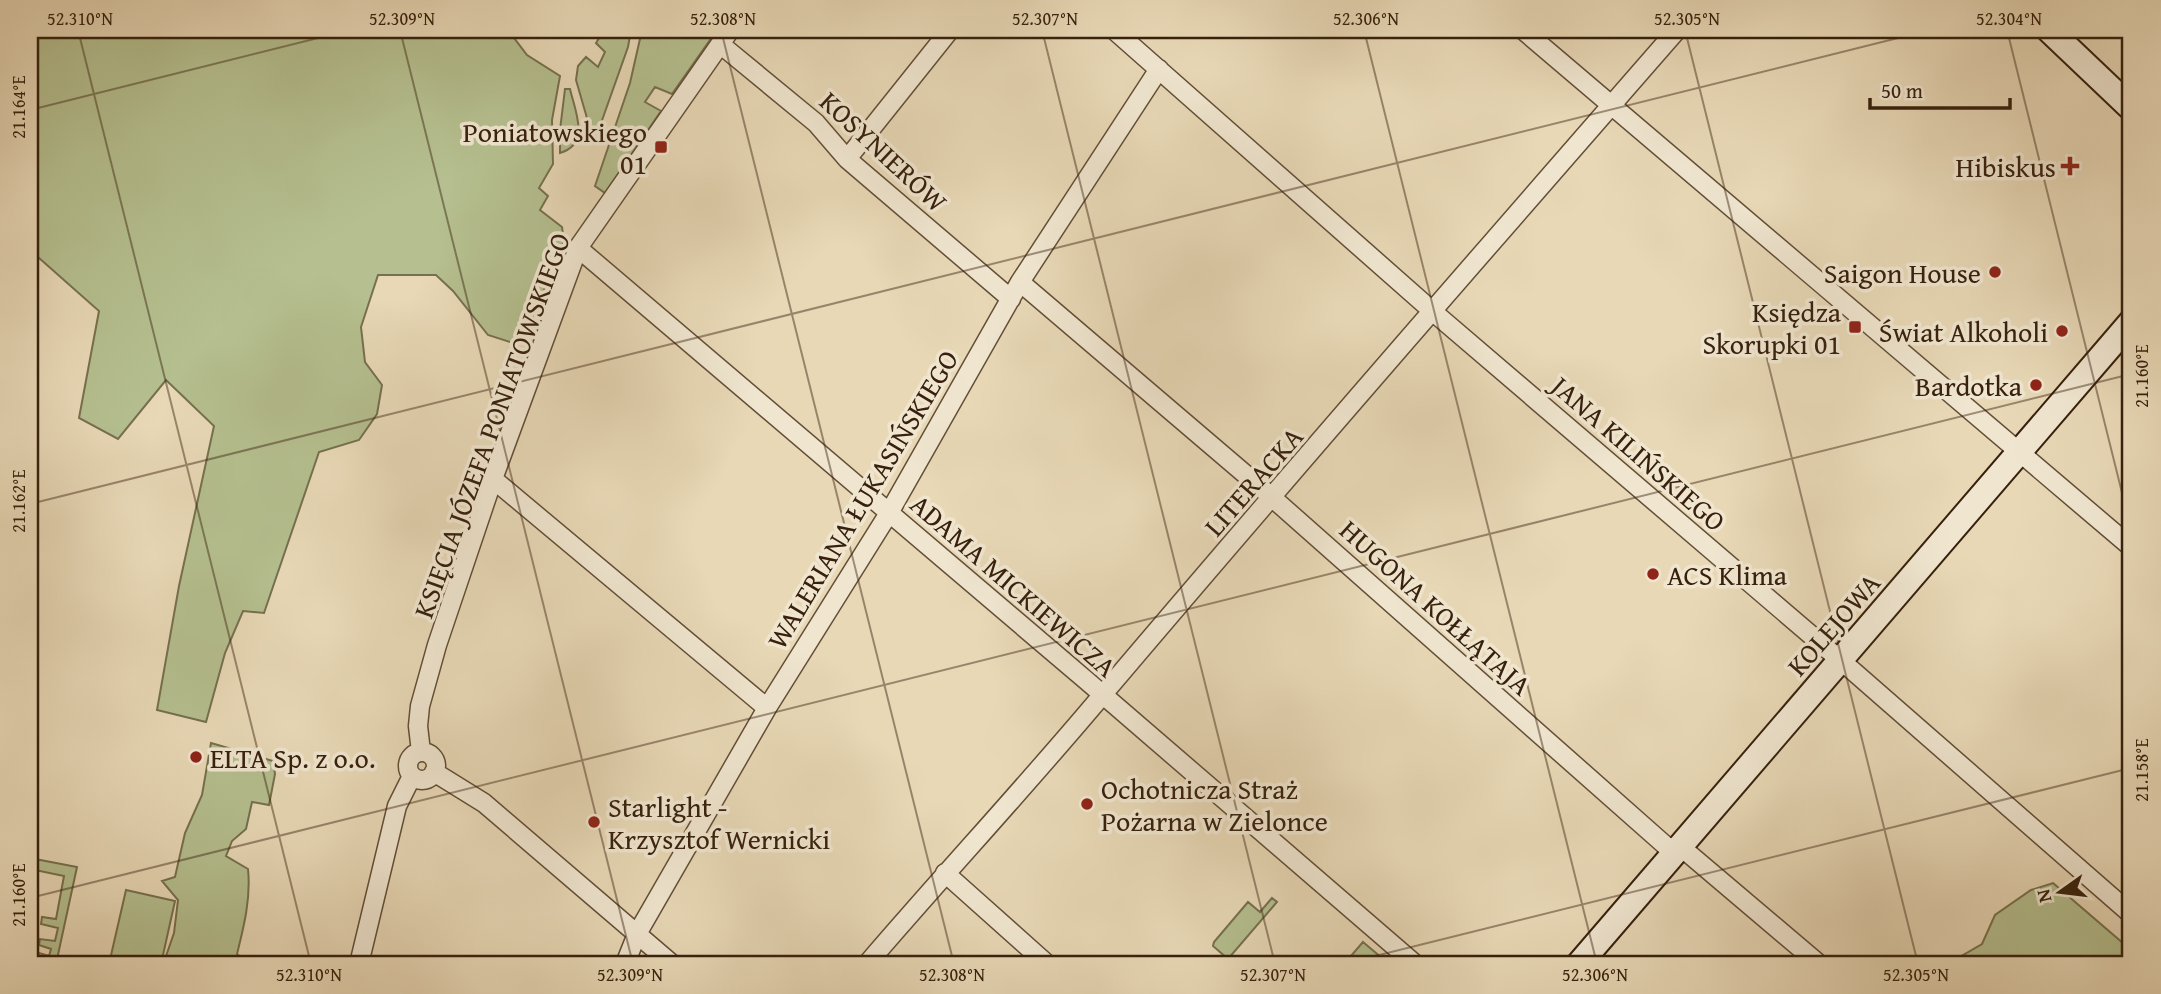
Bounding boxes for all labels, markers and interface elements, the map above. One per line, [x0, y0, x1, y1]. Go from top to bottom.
text: 52.310°N [47, 5, 113, 32]
text: 52.309°N [369, 5, 435, 32]
text: 52.308°N [690, 5, 756, 32]
text: 52.307°N [1012, 5, 1078, 32]
text: 52.306°N [1333, 5, 1399, 32]
text: 52.305°N [1654, 5, 1720, 32]
text: 52.304°N [1976, 5, 2042, 32]
scale bar [1870, 66, 2010, 110]
text: 21.164°E [5, 75, 32, 139]
text: 50 m [1881, 75, 1923, 106]
street label: KOSYNIERÓW [811, 81, 957, 221]
place label: Poniatowskiego 01 [463, 111, 647, 184]
marker: Poniatowskiego 01 [653, 139, 669, 155]
place label: Hibiskus [1956, 146, 2056, 187]
marker: Hibiskus [2062, 158, 2078, 174]
street label: KSIĘCIA JÓZEFA PONIATOWSKIEGO [402, 227, 580, 623]
place label: Saigon House [1824, 252, 1981, 293]
marker: Saigon House [1987, 264, 2003, 280]
place label: Księdza Skorupki 01 [1702, 291, 1842, 364]
place label: Świat Alkoholi [1879, 311, 2048, 352]
marker: Księdza Skorupki 01 [1847, 319, 1863, 335]
marker: Świat Alkoholi [2054, 323, 2070, 339]
street label: WALERIANA ŁUKASIŃSKIEGO [756, 342, 968, 656]
text: 21.160°E [2128, 344, 2155, 408]
street label: JANA KILIŃSKIEGO [1540, 364, 1735, 540]
place label: Bardotka [1915, 365, 2023, 406]
marker: Bardotka [2028, 377, 2044, 393]
street label: LITERACKA [1194, 417, 1312, 545]
text: 21.162°E [5, 469, 32, 533]
street label: ADAMA MICKIEWICZA [902, 484, 1126, 686]
street label: HUGONA KOŁŁĄTAJA [1331, 510, 1541, 704]
place label: ACS Klima [1667, 554, 1788, 595]
street label: KOLEJOWA [1777, 563, 1889, 685]
marker: ACS Klima [1645, 566, 1661, 582]
place label: ELTA Sp. z o.o. [210, 737, 376, 778]
text: 21.158°E [2128, 738, 2155, 802]
marker: ELTA Sp. z o.o. [188, 749, 204, 765]
place label: Ochotnicza Straż Pożarna w Zielonce [1101, 768, 1328, 841]
place label: Starlight - Krzysztof Wernicki [608, 786, 830, 859]
marker: Ochotnicza Straż Pożarna w Zielonce [1079, 796, 1095, 812]
marker: Starlight - Krzysztof Wernicki [586, 814, 602, 830]
north arrow [2024, 858, 2094, 928]
text: 21.160°E [5, 863, 32, 927]
text: N [2028, 886, 2059, 906]
text: 52.310°N [276, 961, 342, 988]
text: 52.309°N [597, 961, 663, 988]
text: 52.308°N [919, 961, 985, 988]
text: 52.307°N [1240, 961, 1306, 988]
text: 52.306°N [1562, 961, 1628, 988]
text: 52.305°N [1883, 961, 1949, 988]

